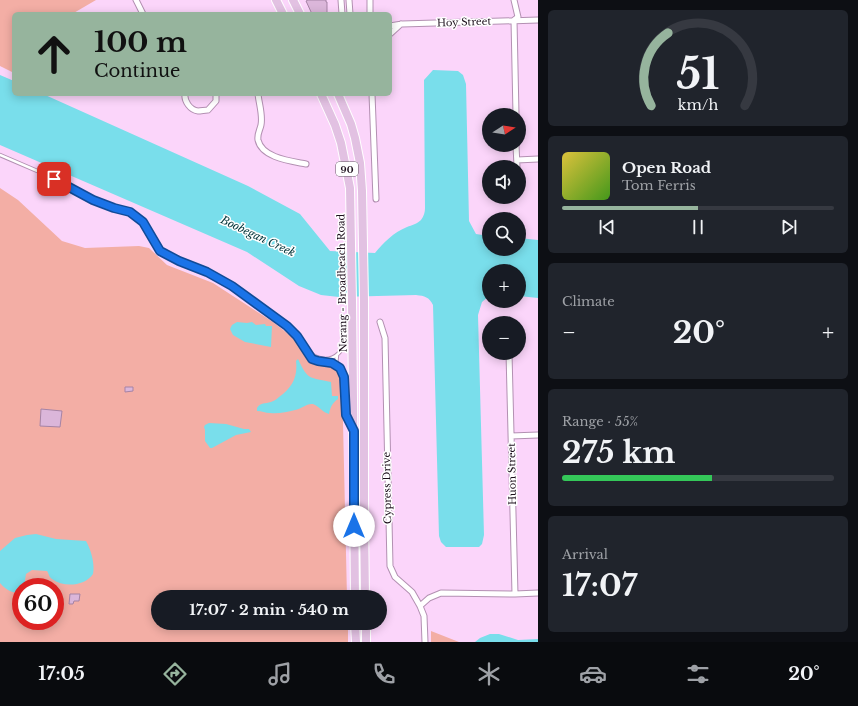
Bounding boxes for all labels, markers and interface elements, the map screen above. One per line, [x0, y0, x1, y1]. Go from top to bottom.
street label: Hoy Street [437, 15, 492, 29]
text: 100 m [94, 25, 187, 60]
icon: ahead [28, 28, 80, 80]
text: 51 [677, 49, 719, 100]
text: Continue [94, 60, 180, 82]
text: km/h [678, 96, 718, 114]
north arrow [482, 108, 526, 152]
map controls [482, 108, 526, 360]
text: Open Road [622, 158, 711, 177]
button: sound [482, 160, 526, 204]
pin [37, 162, 71, 196]
road number: 90 [336, 162, 358, 176]
icon: arrive [43, 168, 65, 190]
text: Tom Ferris [622, 177, 696, 194]
water label: Boobegan Creek [217, 212, 298, 260]
button: search [482, 212, 526, 256]
street label: Nerang - Broadbeach Road [334, 213, 350, 352]
icon: previous [596, 216, 618, 238]
icon: pause [687, 216, 709, 238]
icon: next [778, 216, 800, 238]
button: + [482, 264, 526, 308]
text: Climate [562, 293, 615, 310]
text: 20° [673, 314, 725, 351]
button: − [482, 316, 526, 360]
text: − [562, 319, 576, 346]
text: + [822, 319, 834, 346]
text: Range · 55% [562, 413, 638, 430]
text: 275 km [562, 434, 676, 471]
street label: Huon Street [505, 443, 519, 505]
street label: Cypress Drive [380, 452, 394, 524]
position arrow [333, 505, 375, 547]
text: Arrival [562, 546, 608, 563]
text: 17:07 [562, 567, 637, 604]
speed limit sign: 60 [12, 578, 64, 630]
text: 17:07 · 2 min · 540 m [189, 600, 349, 619]
icon: directions [161, 660, 189, 688]
icon: music [266, 660, 294, 688]
icon: phone [370, 660, 398, 688]
icon: climate [475, 660, 503, 688]
icon: car [579, 660, 607, 688]
icon: filters [684, 660, 712, 688]
text: 17:05 [38, 663, 85, 685]
text: 20° [788, 663, 820, 685]

